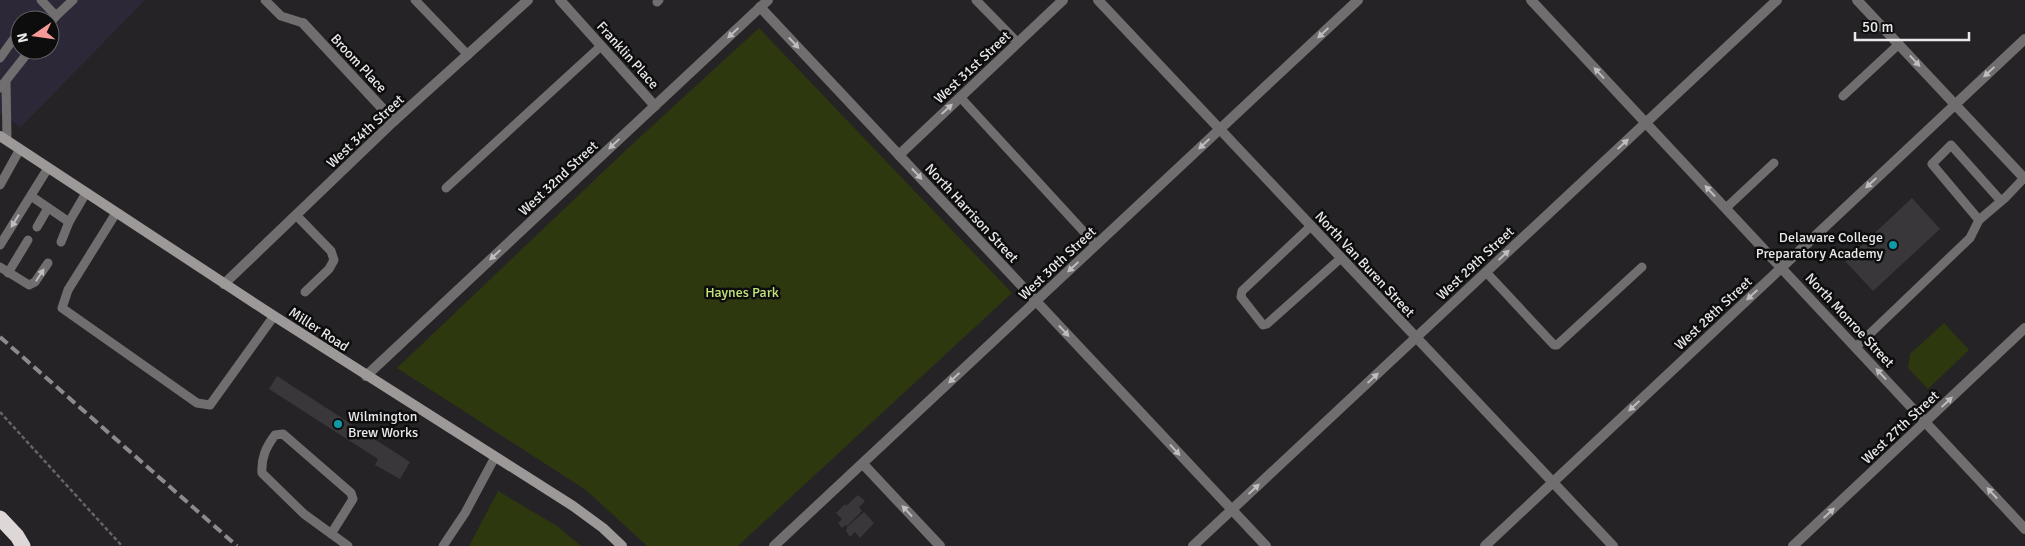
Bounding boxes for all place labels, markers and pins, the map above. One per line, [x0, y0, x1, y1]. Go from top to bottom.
place label: Delaware College Preparatory Academy [1756, 229, 1883, 262]
marker: Delaware College Preparatory Academy [1887, 239, 1899, 251]
place label: Wilmington Brew Works [348, 408, 418, 441]
marker: Wilmington Brew Works [332, 418, 344, 430]

